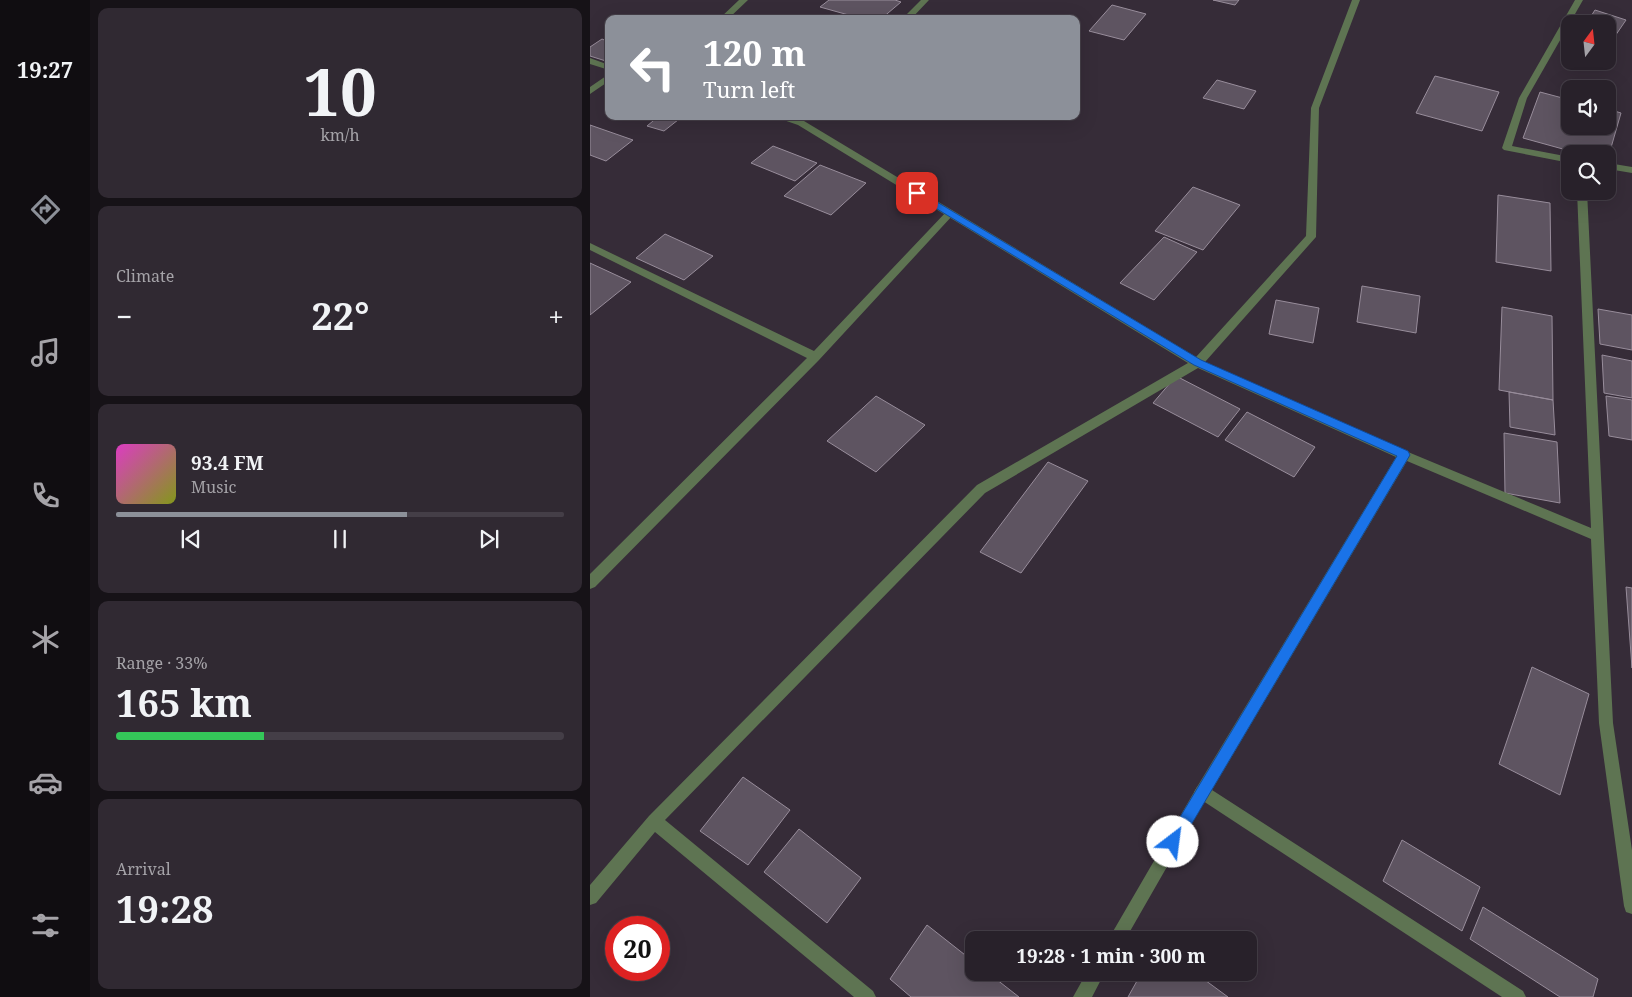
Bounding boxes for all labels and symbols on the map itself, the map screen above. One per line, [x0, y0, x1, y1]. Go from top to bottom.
north arrow [1561, 15, 1616, 70]
pin [896, 172, 938, 214]
position arrow [1146, 815, 1198, 867]
speed limit sign: 20 [605, 916, 670, 981]

